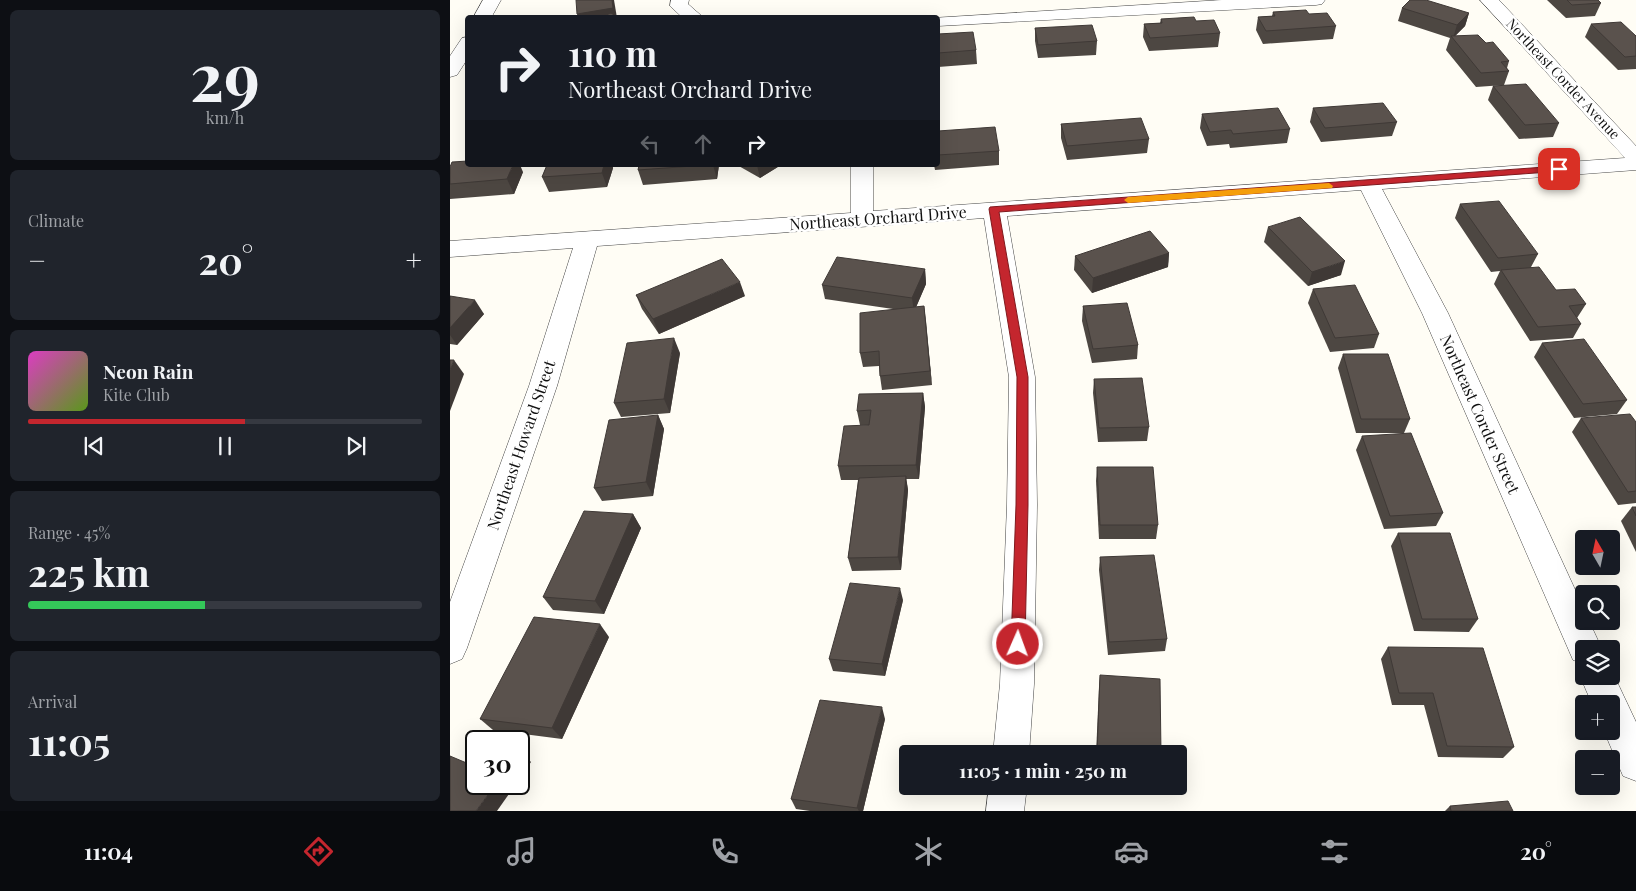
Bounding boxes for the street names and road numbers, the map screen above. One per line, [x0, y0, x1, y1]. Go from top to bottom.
street label: Northeast Corder Avenue [1502, 14, 1624, 143]
street label: Northeast Orchard Drive [789, 201, 967, 234]
street label: Northeast Corder Street [1436, 331, 1525, 497]
street label: Northeast Howard Street [482, 357, 560, 533]

